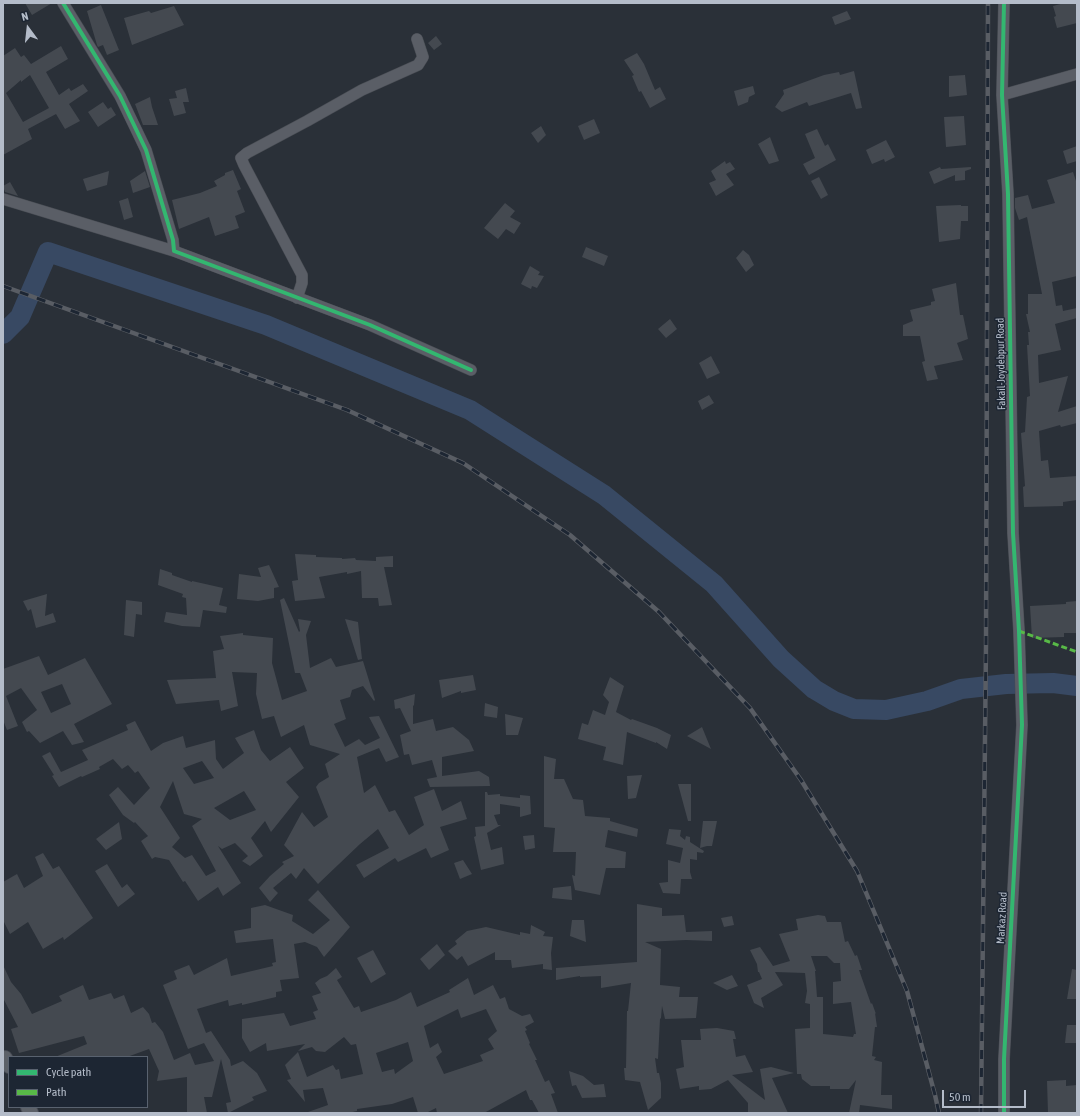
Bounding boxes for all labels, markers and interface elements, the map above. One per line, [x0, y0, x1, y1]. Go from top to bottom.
north arrow [8, 8, 48, 48]
text: N [20, 10, 30, 23]
street label: Fakail-Joydebpur Road [994, 318, 1008, 410]
street label: Markaz Road [994, 892, 1010, 944]
legend [8, 1056, 148, 1108]
text: Cycle path [46, 1065, 91, 1079]
scale bar [944, 1082, 1028, 1108]
text: Path [46, 1085, 67, 1099]
text: 50 m [949, 1090, 971, 1104]

